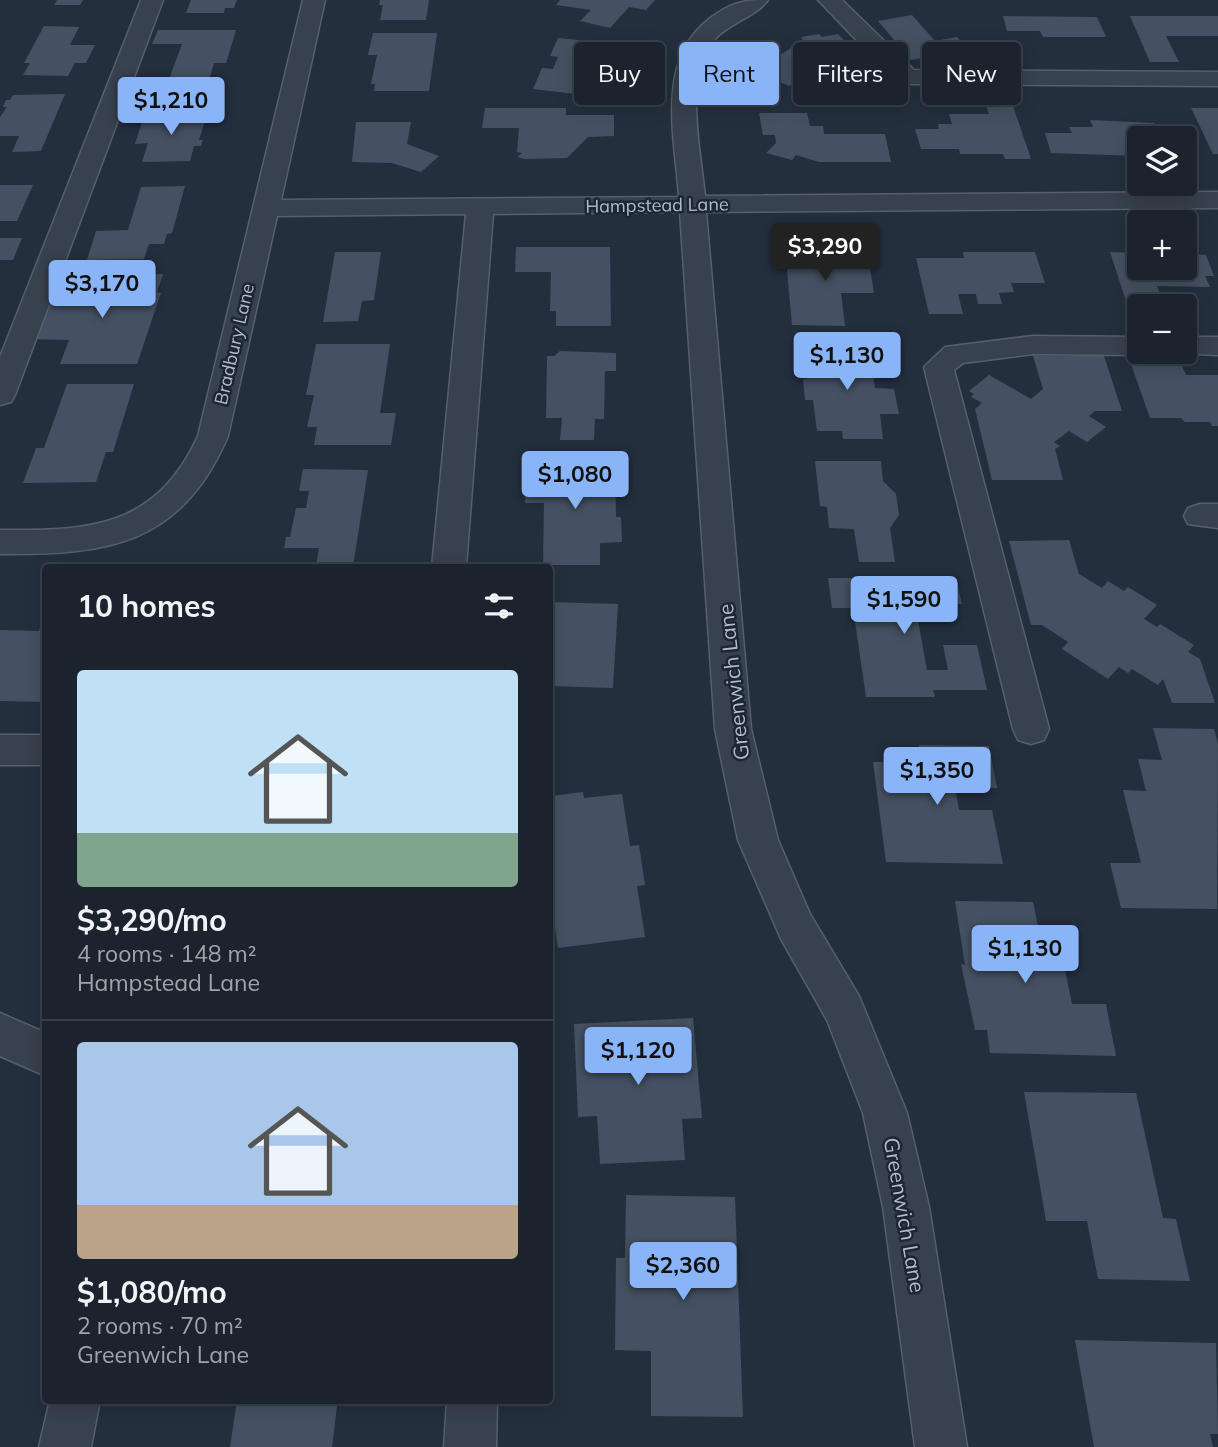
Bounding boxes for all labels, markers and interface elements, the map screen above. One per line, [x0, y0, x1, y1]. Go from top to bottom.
chip: Buy [574, 42, 665, 105]
chip: Rent [679, 42, 779, 105]
chip: Filters [793, 42, 908, 105]
chip: New [922, 42, 1021, 105]
pin: $1,210 [114, 78, 228, 137]
text: $1,210 [134, 85, 208, 114]
map controls [1127, 126, 1197, 364]
button: layers [1127, 126, 1197, 196]
street label: Hampstead Lane [585, 192, 729, 218]
button: + [1127, 210, 1197, 280]
pin: $3,290 [768, 224, 882, 283]
text: $3,290 [788, 231, 862, 260]
pin: $3,170 [45, 260, 159, 320]
text: $3,170 [65, 268, 139, 297]
street label: Bradbury Lane [209, 281, 259, 407]
button: − [1127, 294, 1197, 364]
pin: $1,130 [790, 332, 904, 392]
text: $1,130 [810, 340, 884, 369]
pin: $1,080 [518, 452, 632, 511]
text: $1,080 [538, 459, 612, 488]
pin: $1,590 [847, 576, 961, 636]
text: $1,590 [867, 584, 941, 613]
text: 10 homes [77, 587, 216, 625]
icon: filters [480, 587, 518, 625]
street label: Greenwich Lane [712, 603, 754, 761]
icon: home [235, 716, 361, 842]
pin: $1,350 [880, 748, 994, 807]
text: $1,350 [900, 755, 974, 784]
text: $3,290/mo [77, 901, 227, 939]
pin: $1,130 [968, 926, 1082, 985]
text: $1,130 [988, 933, 1062, 962]
text: 4 rooms · 148 m² [77, 939, 257, 968]
text: Hampstead Lane [77, 968, 260, 997]
pin: $1,120 [581, 1028, 695, 1087]
text: $1,120 [601, 1035, 675, 1064]
icon: home [235, 1088, 361, 1214]
street label: Greenwich Lane [879, 1135, 931, 1295]
pin: $2,360 [626, 1242, 740, 1302]
text: $2,360 [646, 1250, 720, 1279]
text: $1,080/mo [77, 1273, 227, 1311]
text: 2 rooms · 70 m² [77, 1311, 243, 1340]
text: Greenwich Lane [77, 1340, 249, 1369]

